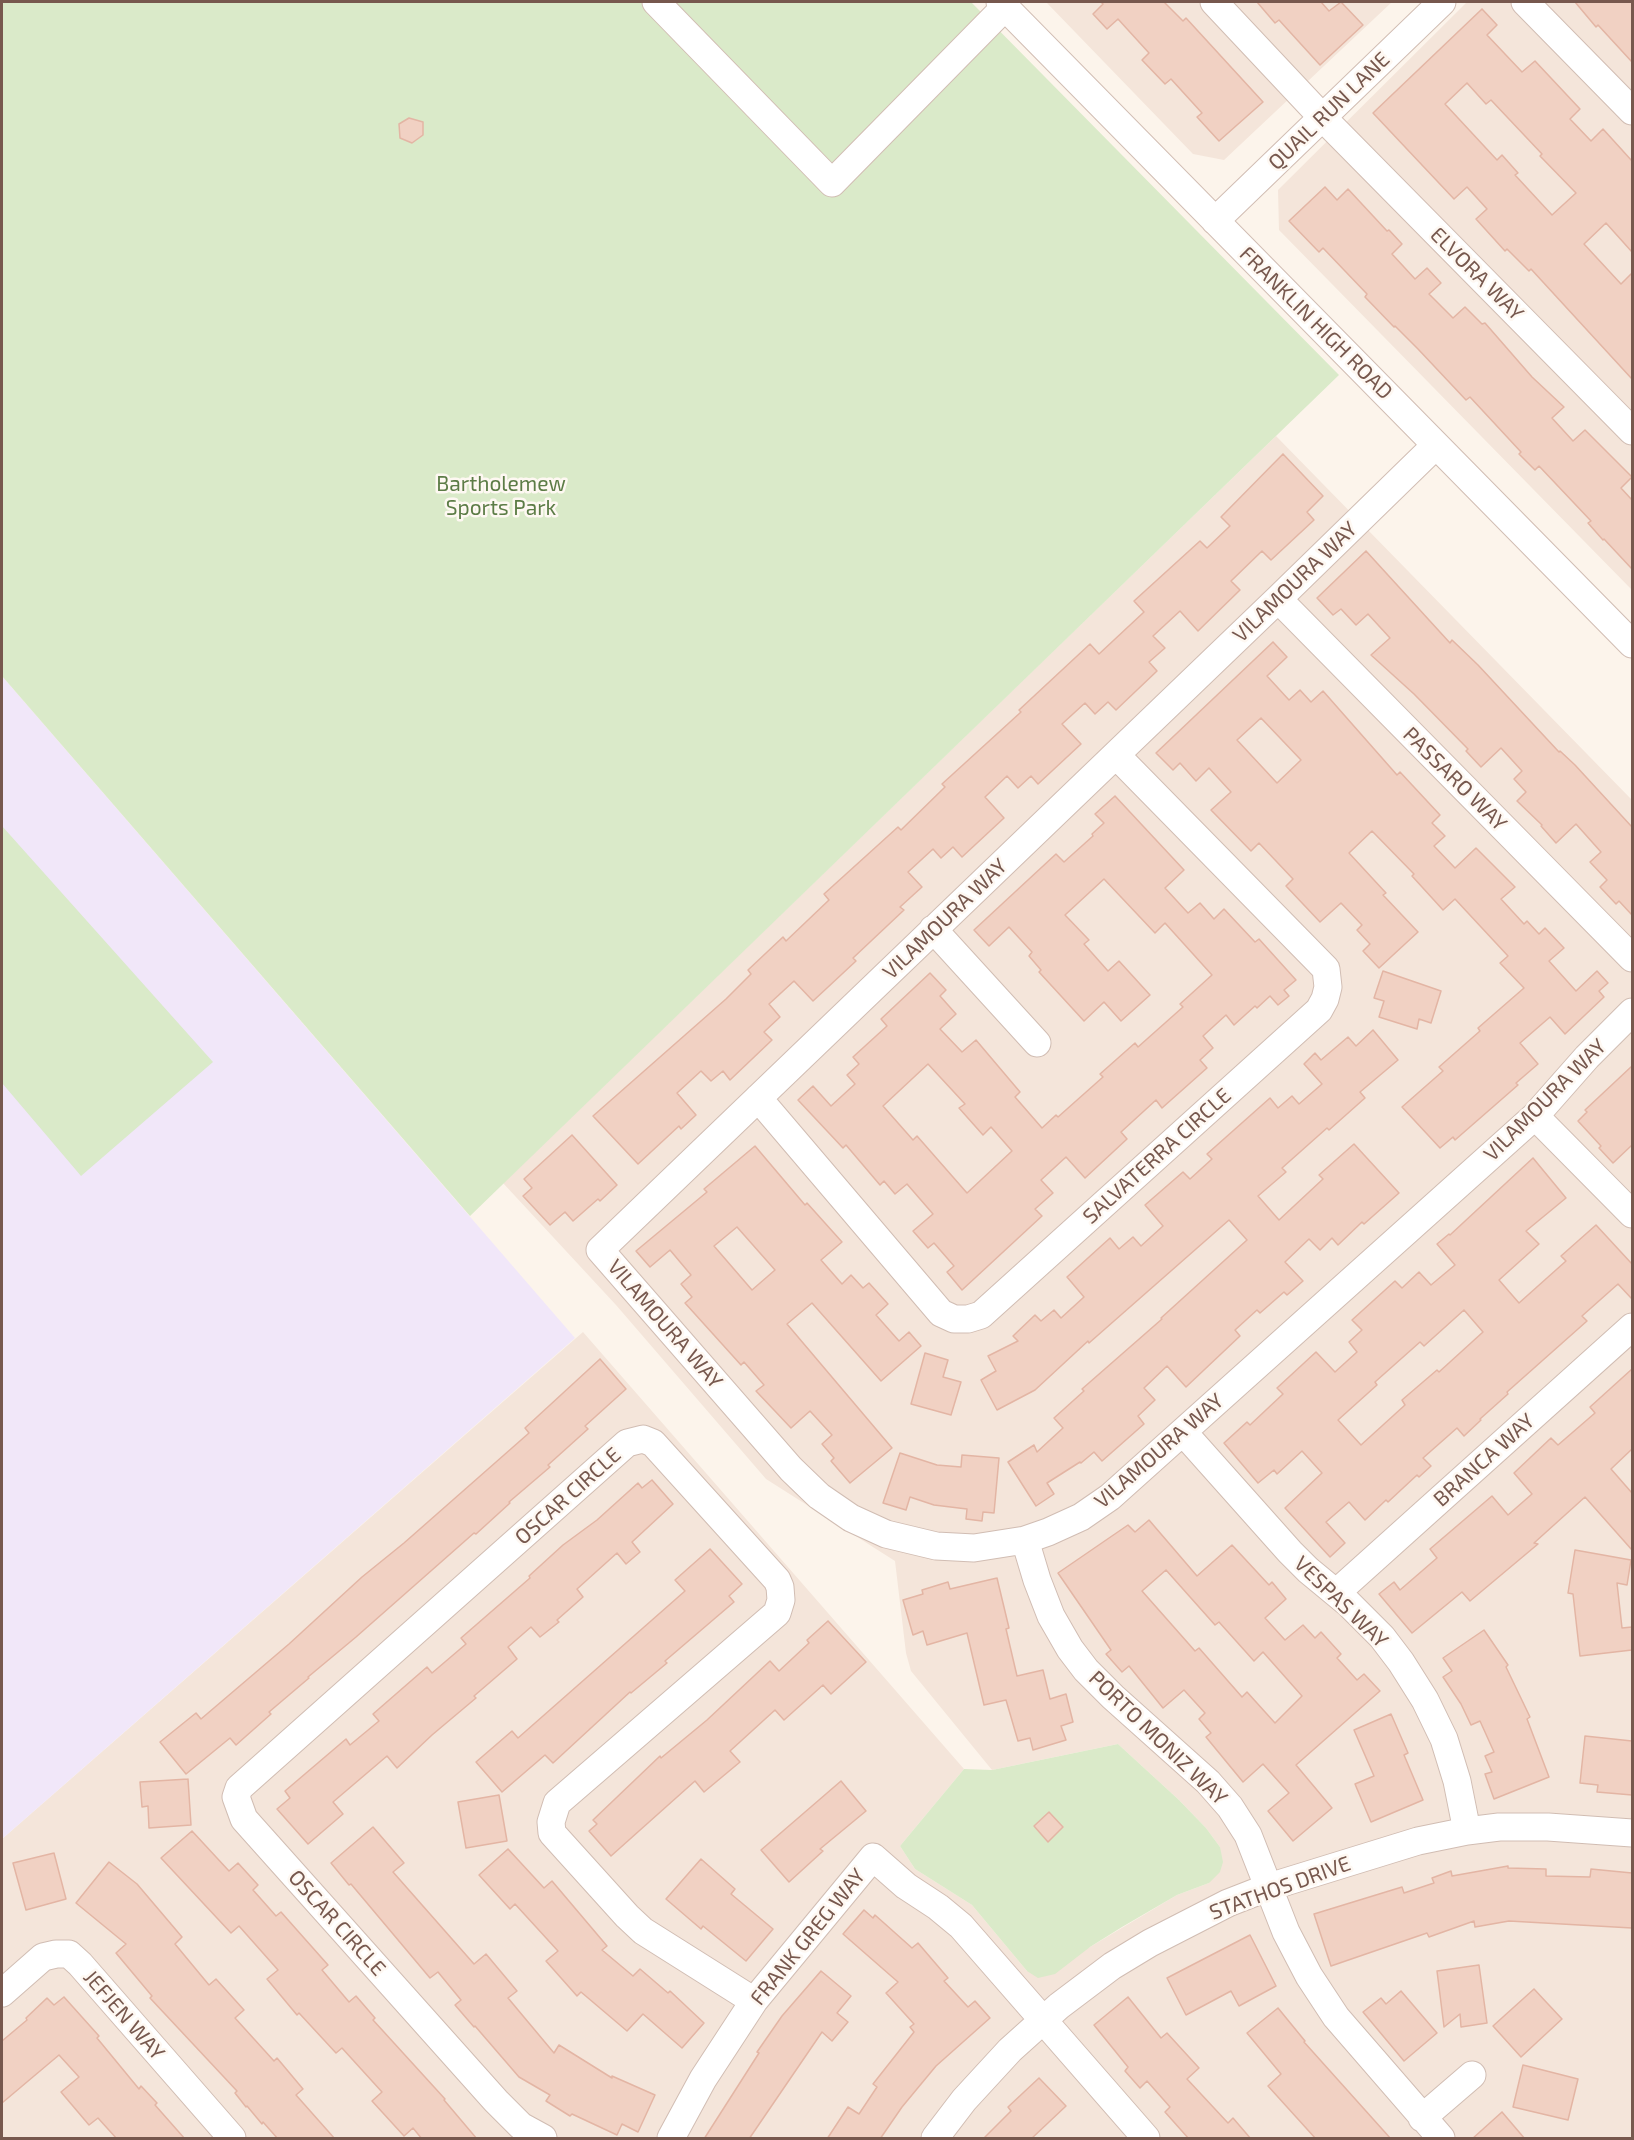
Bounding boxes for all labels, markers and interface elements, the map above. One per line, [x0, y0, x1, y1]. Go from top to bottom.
street label: QUAIL RUN LANE [1263, 47, 1395, 175]
street label: ELVORA WAY [1425, 222, 1529, 326]
street label: FRANKLIN HIGH ROAD [1234, 241, 1398, 405]
park label: Bartholemew Sports Park [436, 471, 566, 521]
street label: VILAMOURA WAY [1228, 516, 1362, 648]
street label: PASSARO WAY [1398, 722, 1512, 836]
street label: VILAMOURA WAY [878, 853, 1012, 985]
street label: VILAMOURA WAY [1479, 1034, 1611, 1166]
street label: SALVATERRA CIRCLE [1078, 1083, 1236, 1229]
street label: VILAMOURA WAY [602, 1254, 728, 1394]
street label: VILAMOURA WAY [1089, 1388, 1229, 1514]
street label: BRANCA WAY [1428, 1408, 1540, 1512]
street label: OSCAR CIRCLE [510, 1442, 626, 1550]
street label: VESPAS WAY [1289, 1551, 1393, 1653]
street label: PORTO MONIZ WAY [1084, 1666, 1232, 1810]
street label: STATHOS DRIVE [1206, 1851, 1354, 1925]
street label: FRANK GREG WAY [745, 1864, 871, 2010]
street label: OSCAR CIRCLE [283, 1865, 391, 1981]
street label: JEFJEN WAY [78, 1965, 170, 2065]

